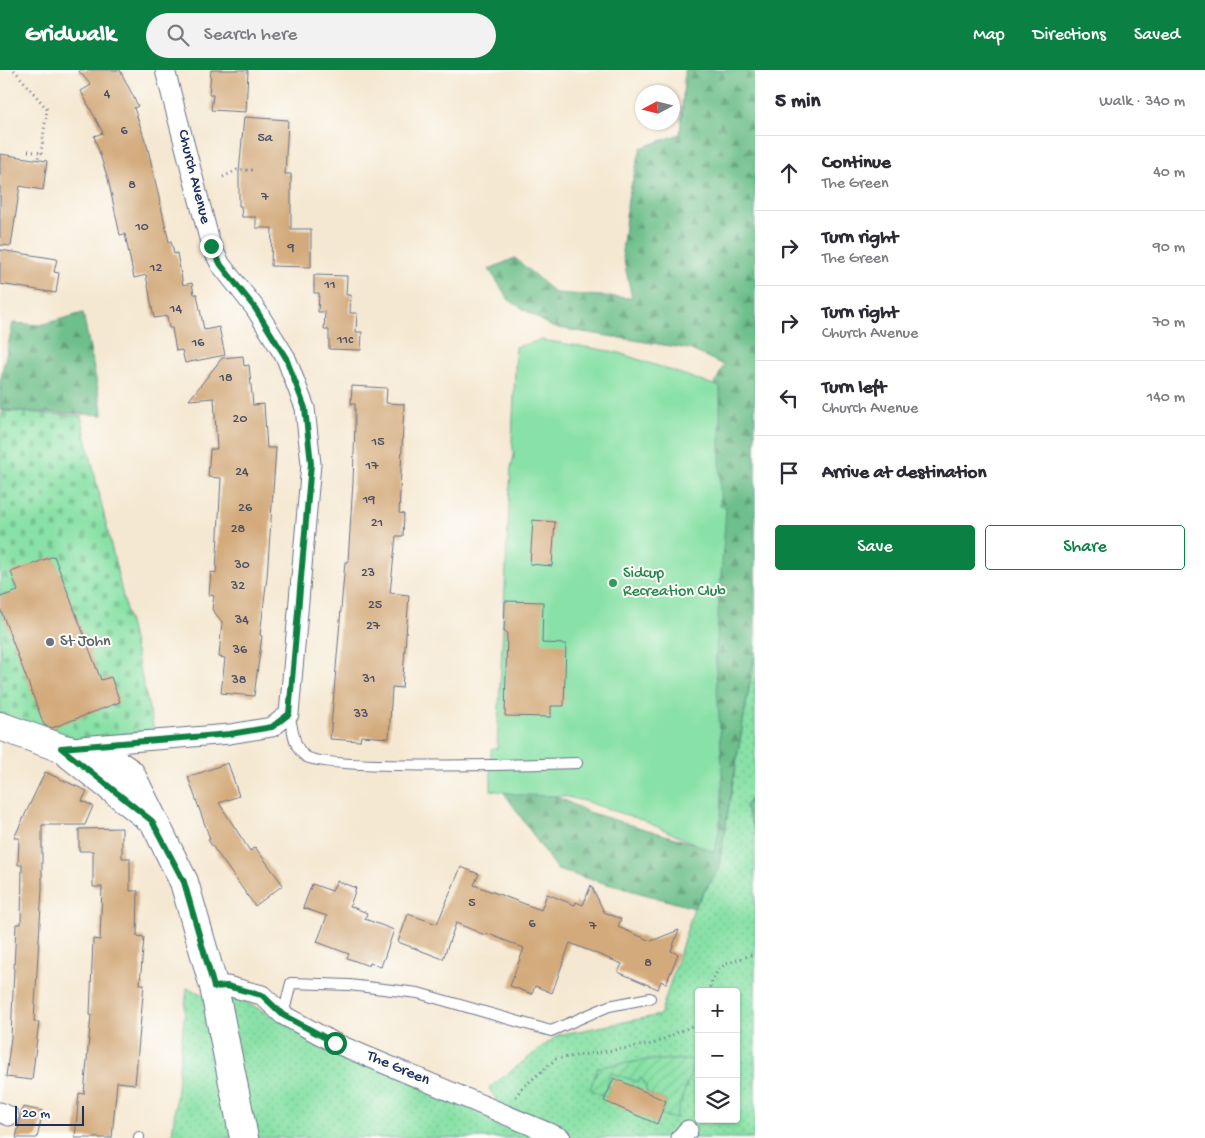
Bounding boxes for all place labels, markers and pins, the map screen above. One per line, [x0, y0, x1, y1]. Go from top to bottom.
place label: Sidcup Recreation Club [623, 565, 726, 602]
marker: Sidcup Recreation Club [607, 577, 619, 589]
place label: St John [60, 633, 111, 652]
marker: St John [44, 636, 56, 648]

